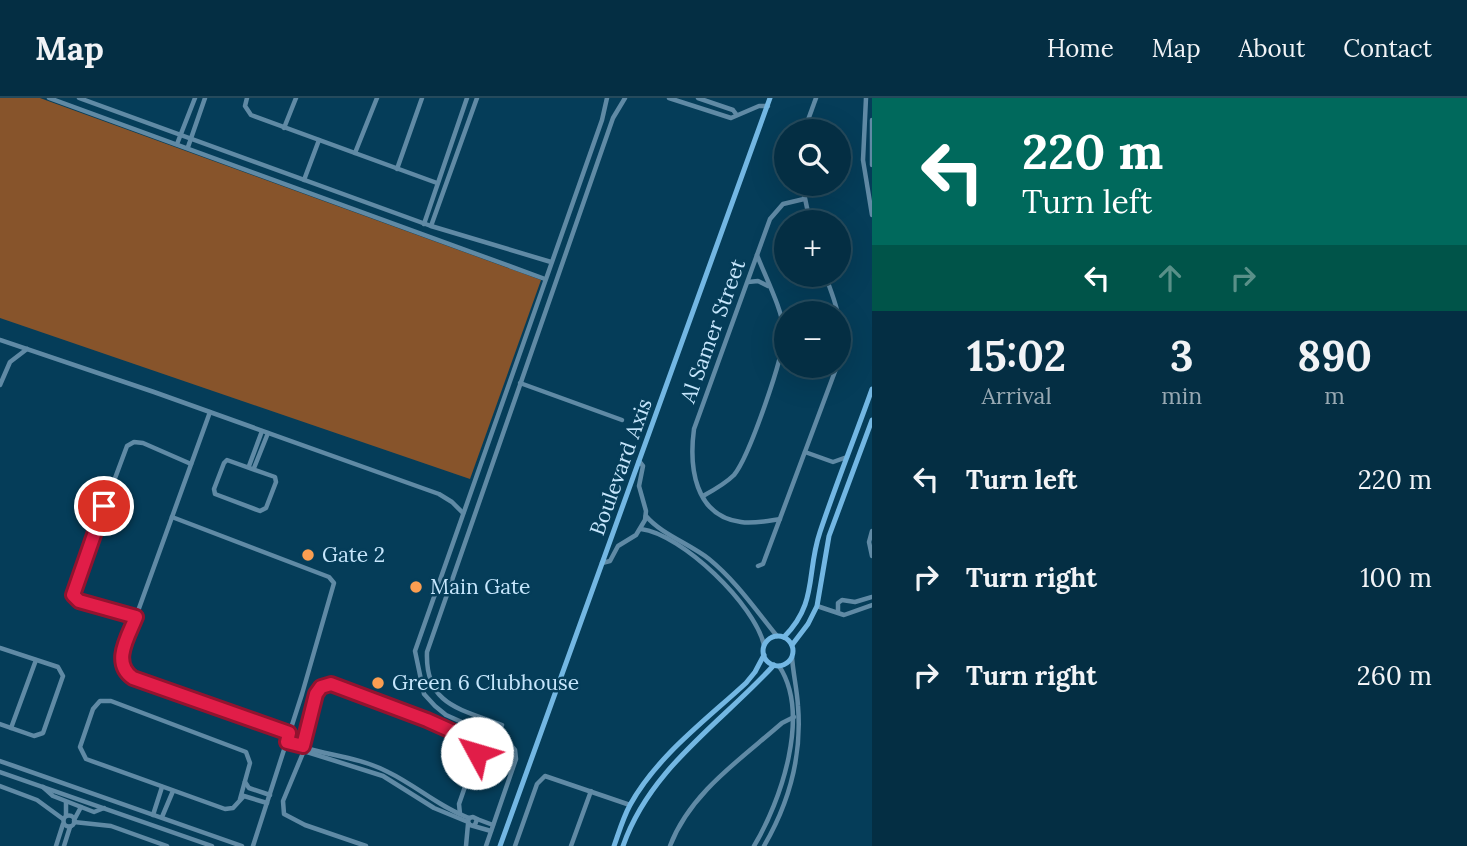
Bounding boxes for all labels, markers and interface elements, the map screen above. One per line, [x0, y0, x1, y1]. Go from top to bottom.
text: Map [35, 27, 104, 69]
text: Home [1047, 33, 1114, 64]
text: Map [1152, 33, 1201, 64]
text: About [1239, 33, 1305, 64]
text: Contact [1343, 33, 1432, 64]
map controls [774, 119, 851, 378]
button: search [774, 119, 851, 196]
text: 220 m [1022, 120, 1163, 182]
icon: left [907, 126, 998, 217]
text: Turn left [1022, 181, 1152, 222]
button: + [774, 210, 851, 287]
street label: Al Samer Street [674, 254, 751, 408]
icon: left [1078, 259, 1116, 297]
icon: ahead [1151, 259, 1189, 297]
icon: right [1224, 259, 1262, 297]
button: − [774, 301, 851, 378]
text: 15:02 [967, 329, 1066, 383]
text: 3 [1170, 329, 1193, 383]
text: 890 [1297, 329, 1372, 383]
text: Arrival [981, 381, 1052, 410]
text: min [1161, 381, 1202, 410]
text: m [1324, 381, 1345, 410]
street label: Boulevard Axis [583, 395, 658, 539]
icon: left [907, 460, 945, 498]
text: Turn left [966, 463, 1077, 496]
text: 220 m [1358, 463, 1432, 496]
pin [74, 476, 134, 536]
icon: arrive [85, 487, 123, 525]
place label: Gate 2 [322, 541, 385, 568]
marker: Gate 2 [300, 547, 316, 563]
icon: right [907, 558, 945, 596]
text: Turn right [966, 561, 1097, 594]
text: 100 m [1360, 561, 1432, 594]
place label: Main Gate [430, 573, 530, 600]
marker: Main Gate [408, 579, 424, 595]
icon: right [907, 656, 945, 694]
text: Turn right [966, 659, 1097, 692]
text: 260 m [1357, 659, 1432, 692]
place label: Green 6 Clubhouse [392, 669, 579, 696]
marker: Green 6 Clubhouse [370, 675, 386, 691]
position arrow [440, 716, 514, 790]

